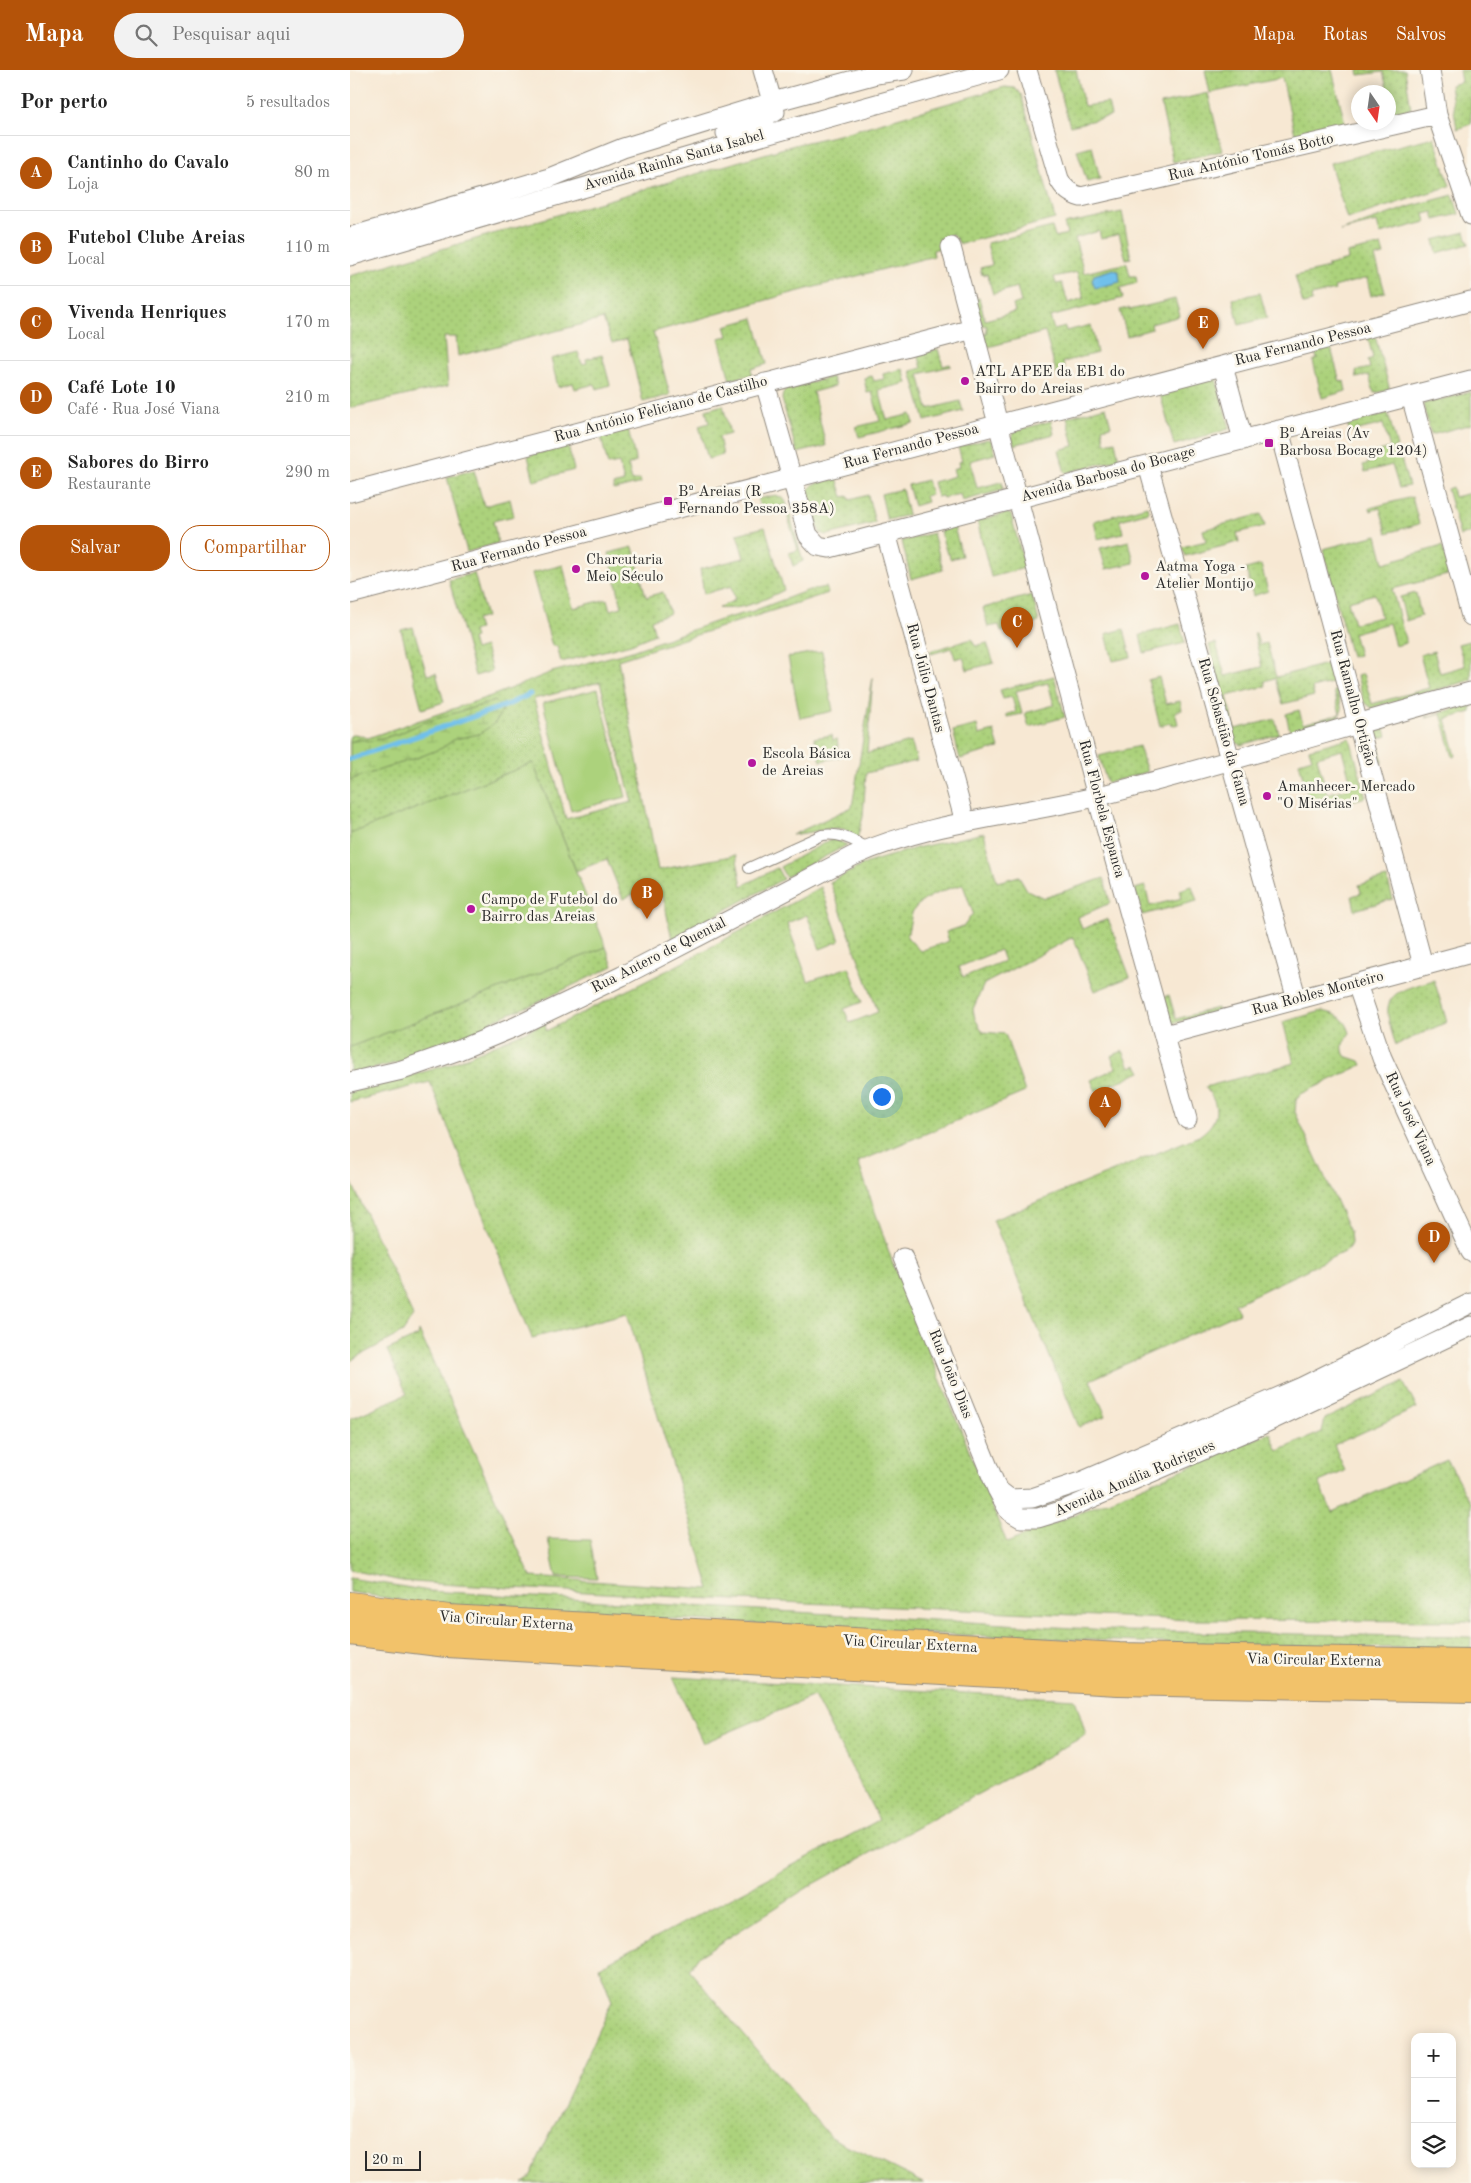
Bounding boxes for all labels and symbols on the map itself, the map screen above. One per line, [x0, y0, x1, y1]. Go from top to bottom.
north arrow [1351, 85, 1396, 130]
street label: Avenida Rainha Santa Isabel [582, 128, 766, 194]
street label: Rua António Tomás Botto [1167, 132, 1335, 184]
pin: E [1187, 308, 1219, 349]
street label: Rua Fernando Pessoa [1233, 321, 1373, 369]
place label: ATL APEE da EB1 do Bairro do Areias [975, 365, 1125, 397]
street label: Rua António Feliciano de Castilho [553, 374, 769, 446]
marker: ATL APEE da EB1 do Bairro do Areias [959, 375, 971, 387]
street label: Rua Fernando Pessoa [842, 422, 981, 472]
place label: Bº Areias (Av Barbosa Bocage 1204) [1279, 427, 1427, 459]
marker: Bº Areias (Av Barbosa Bocage 1204) [1263, 437, 1275, 449]
street label: Avenida Barbosa do Bocage [1019, 444, 1197, 505]
place label: Bº Areias (R Fernando Pessoa 358A) [678, 485, 835, 517]
marker: Bº Areias (R Fernando Pessoa 358A) [662, 495, 674, 507]
street label: Rua Fernando Pessoa [450, 525, 589, 575]
place label: Charcutaria Meio Século [586, 553, 663, 585]
place label: Aatma Yoga - Atelier Montijo [1155, 560, 1254, 592]
marker: Charcutaria Meio Século [570, 563, 582, 575]
marker: Aatma Yoga - Atelier Montijo [1139, 570, 1151, 582]
pin: C [1001, 607, 1033, 648]
street label: Rua Júlio Dantas [903, 622, 947, 734]
street label: Rua Ramalho Ortigão [1327, 628, 1377, 768]
street label: Rua Sebastião da Gama [1195, 656, 1252, 808]
street label: Rua Florbela Espanca [1075, 738, 1127, 880]
place label: Escola Básica de Areias [762, 747, 851, 779]
marker: Escola Básica de Areias [746, 757, 758, 769]
place label: Amanhecer- Mercado "O Misérias" [1277, 780, 1415, 812]
marker: Amanhecer- Mercado "O Misérias" [1261, 790, 1273, 802]
pin: B [631, 878, 663, 919]
place label: Campo de Futebol do Bairro das Areias [481, 893, 618, 925]
marker: Campo de Futebol do Bairro das Areias [465, 903, 477, 915]
street label: Rua Antero de Quental [589, 915, 729, 997]
street label: Rua Robles Monteiro [1250, 969, 1386, 1019]
street label: Rua José Viana [1382, 1070, 1438, 1169]
your location [869, 1084, 895, 1110]
pin: A [1089, 1087, 1121, 1128]
pin: D [1418, 1222, 1450, 1263]
street label: Rua João Dias [925, 1327, 975, 1421]
street label: Avenida Amália Rodrigues [1053, 1438, 1217, 1520]
street label: Via Circular Externa [438, 1610, 575, 1634]
street label: Via Circular Externa [842, 1634, 978, 1656]
street label: Via Circular Externa [1246, 1652, 1382, 1670]
scale bar [365, 2148, 421, 2171]

